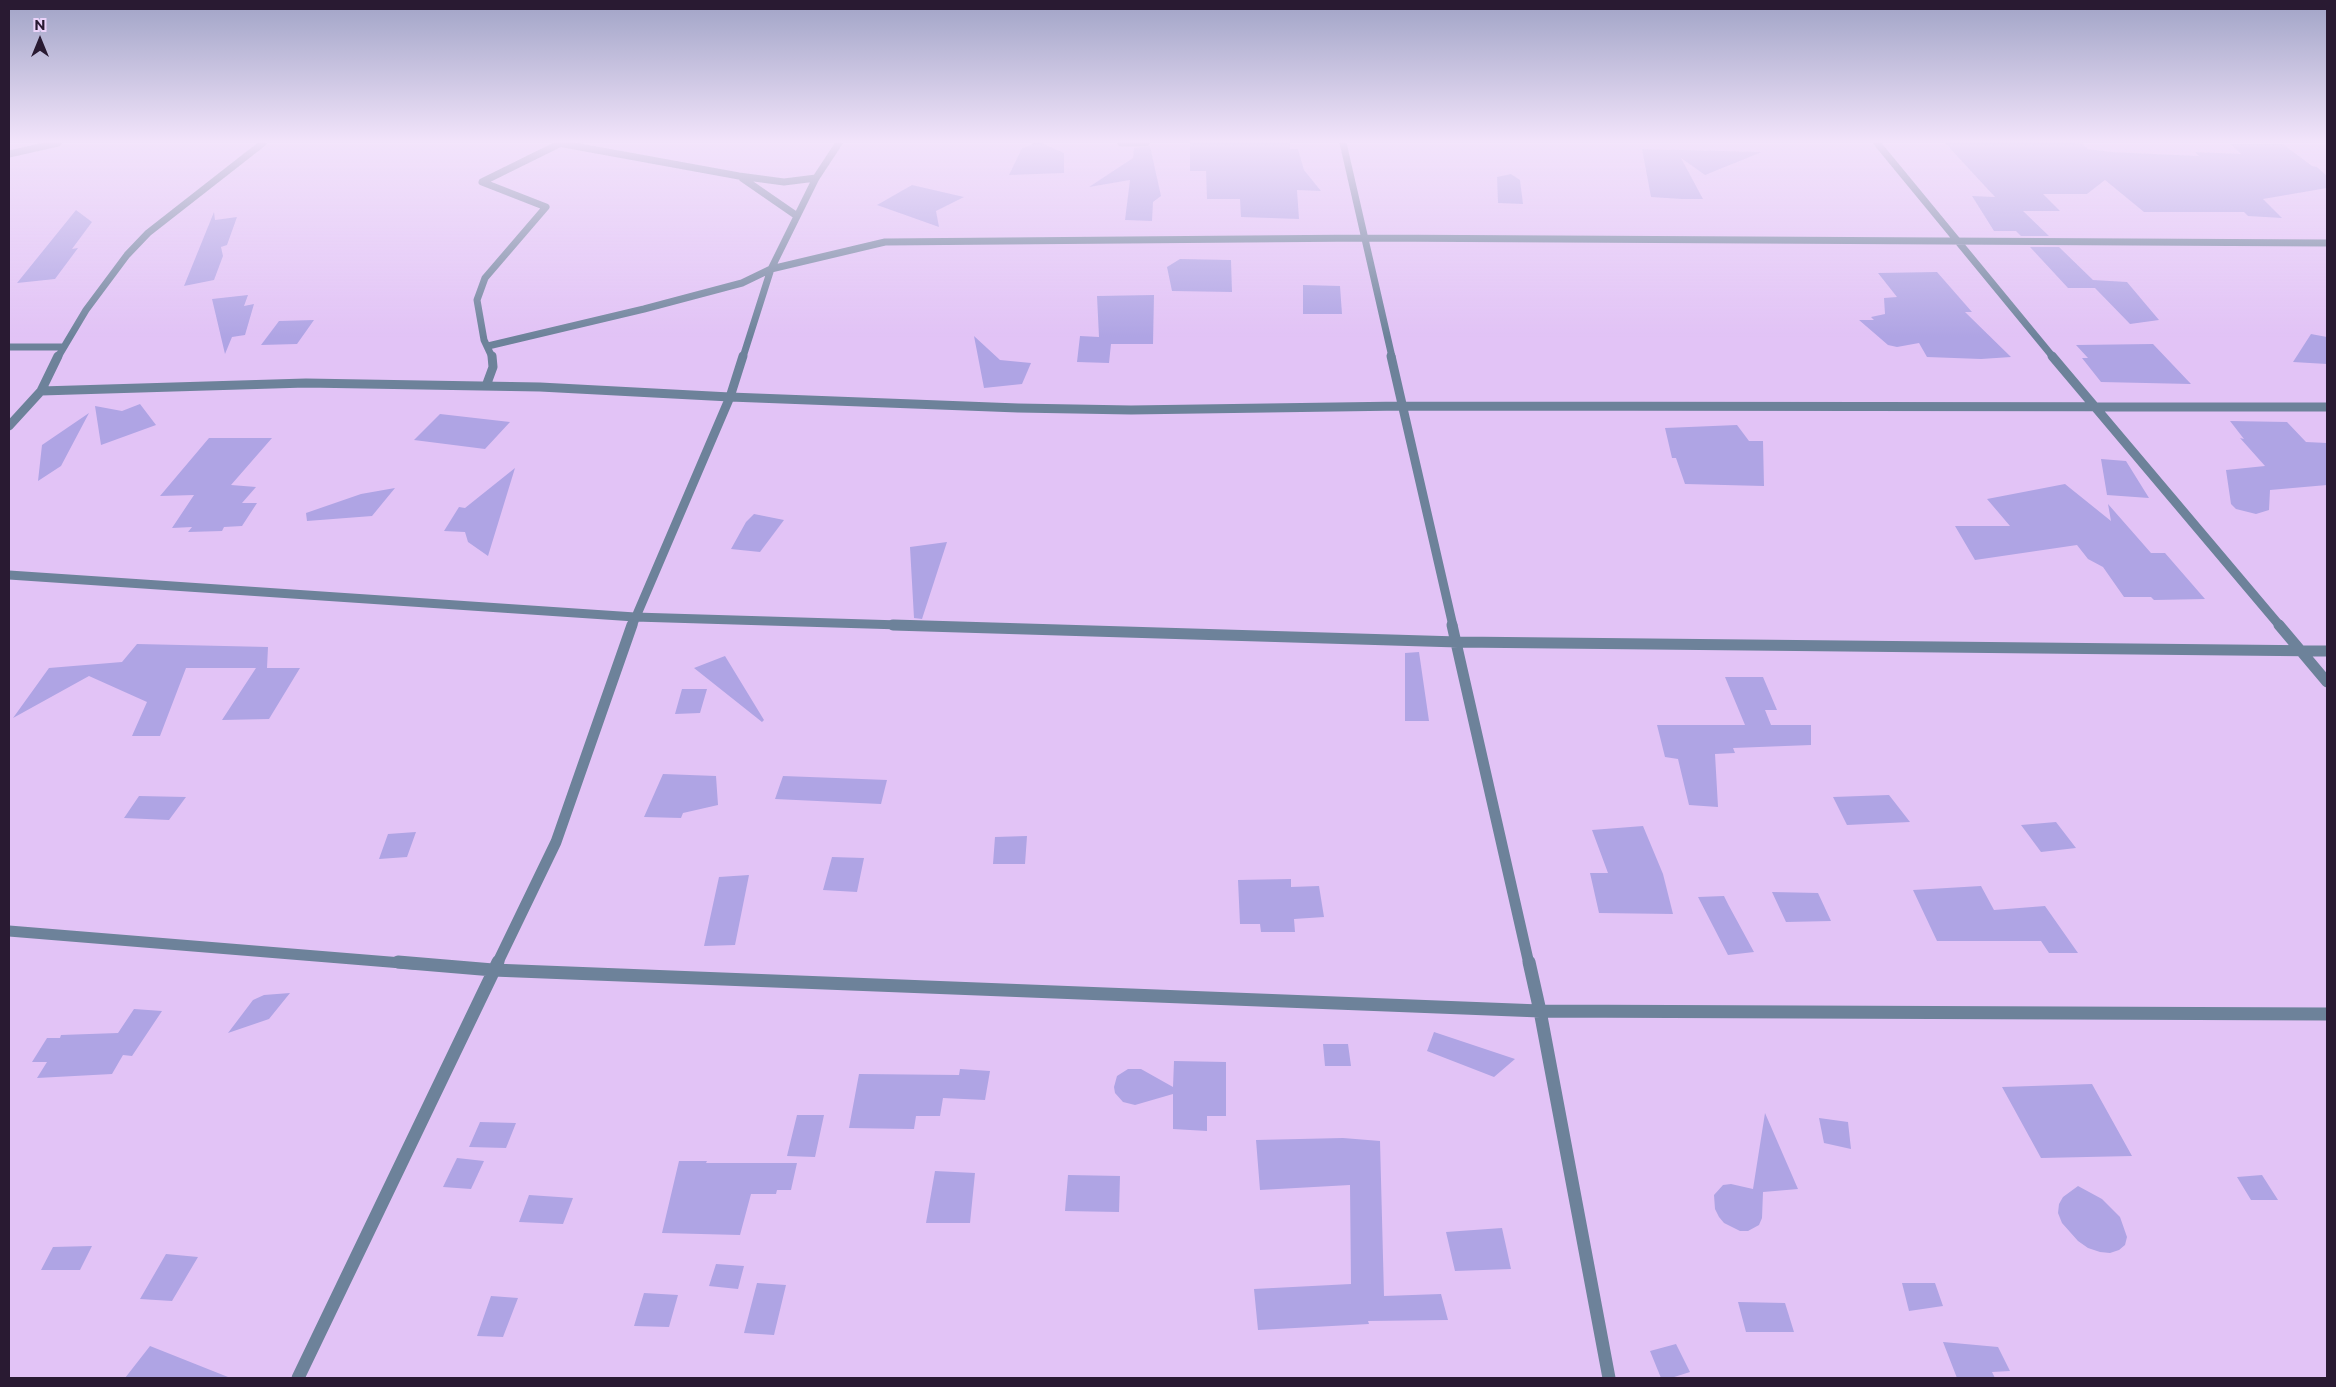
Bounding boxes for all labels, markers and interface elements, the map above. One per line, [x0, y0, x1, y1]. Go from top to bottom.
north arrow [15, 15, 65, 65]
text: N [34, 16, 46, 34]

